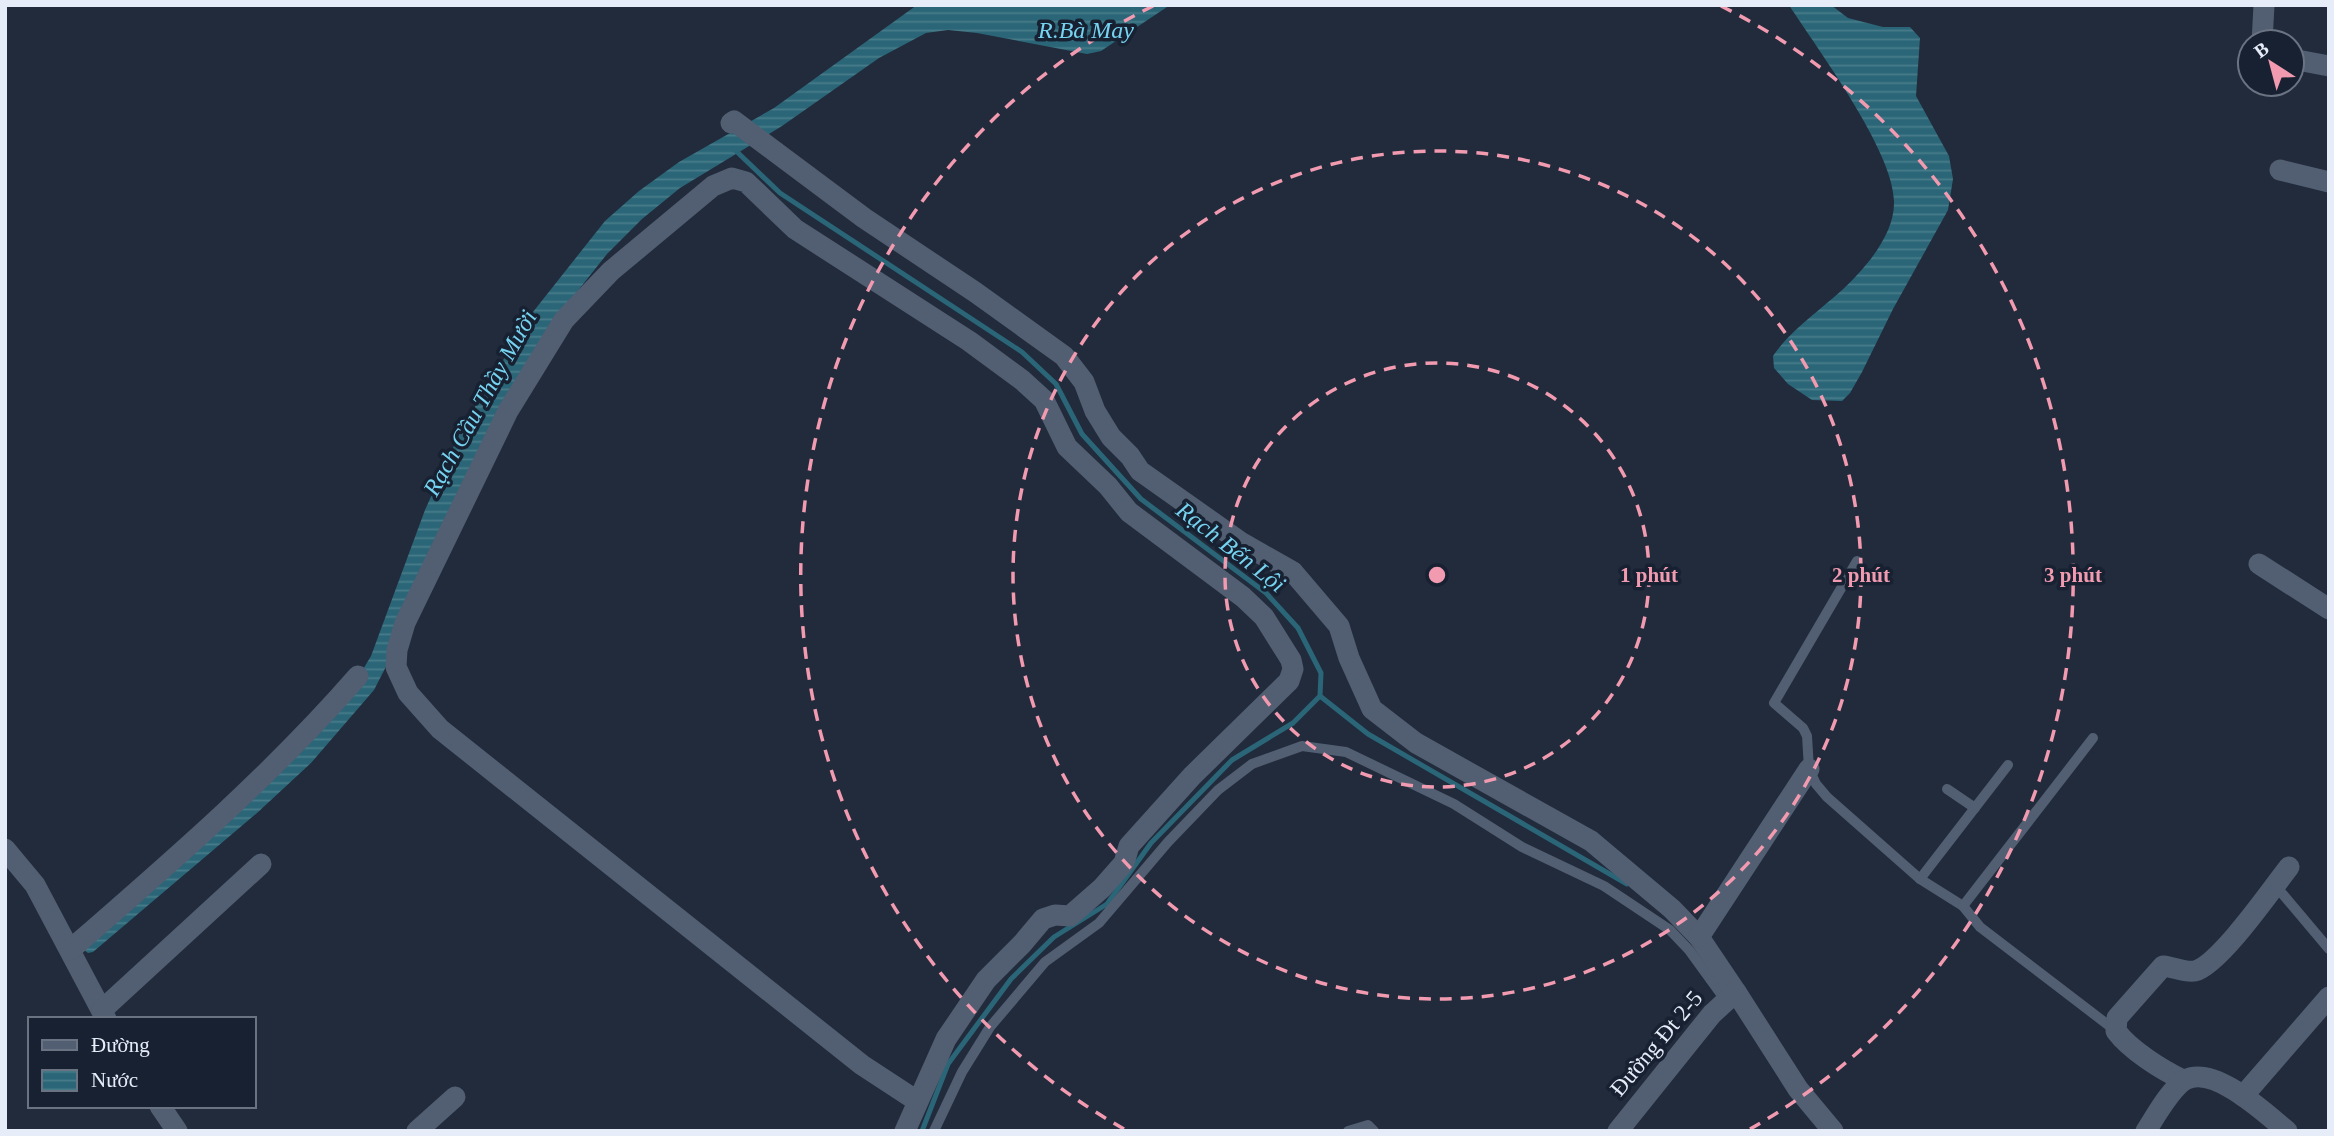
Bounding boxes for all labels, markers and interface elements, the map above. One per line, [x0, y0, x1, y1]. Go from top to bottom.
water label: R.Bà May [1037, 17, 1134, 43]
north arrow [2236, 28, 2306, 98]
text: B [2250, 37, 2273, 62]
water label: Rạch Cầu Thầy Mười [418, 306, 542, 501]
water label: Rạch Bến Lội [1171, 496, 1290, 597]
centre of rings [1425, 563, 1449, 587]
text: 1 phút [1620, 563, 1678, 587]
text: 2 phút [1832, 563, 1890, 587]
text: 3 phút [2044, 563, 2102, 587]
street label: Đường Đt 2-5 [1605, 986, 1708, 1101]
legend [28, 1017, 256, 1108]
text: Đường [91, 1033, 150, 1057]
text: Nước [91, 1068, 138, 1092]

